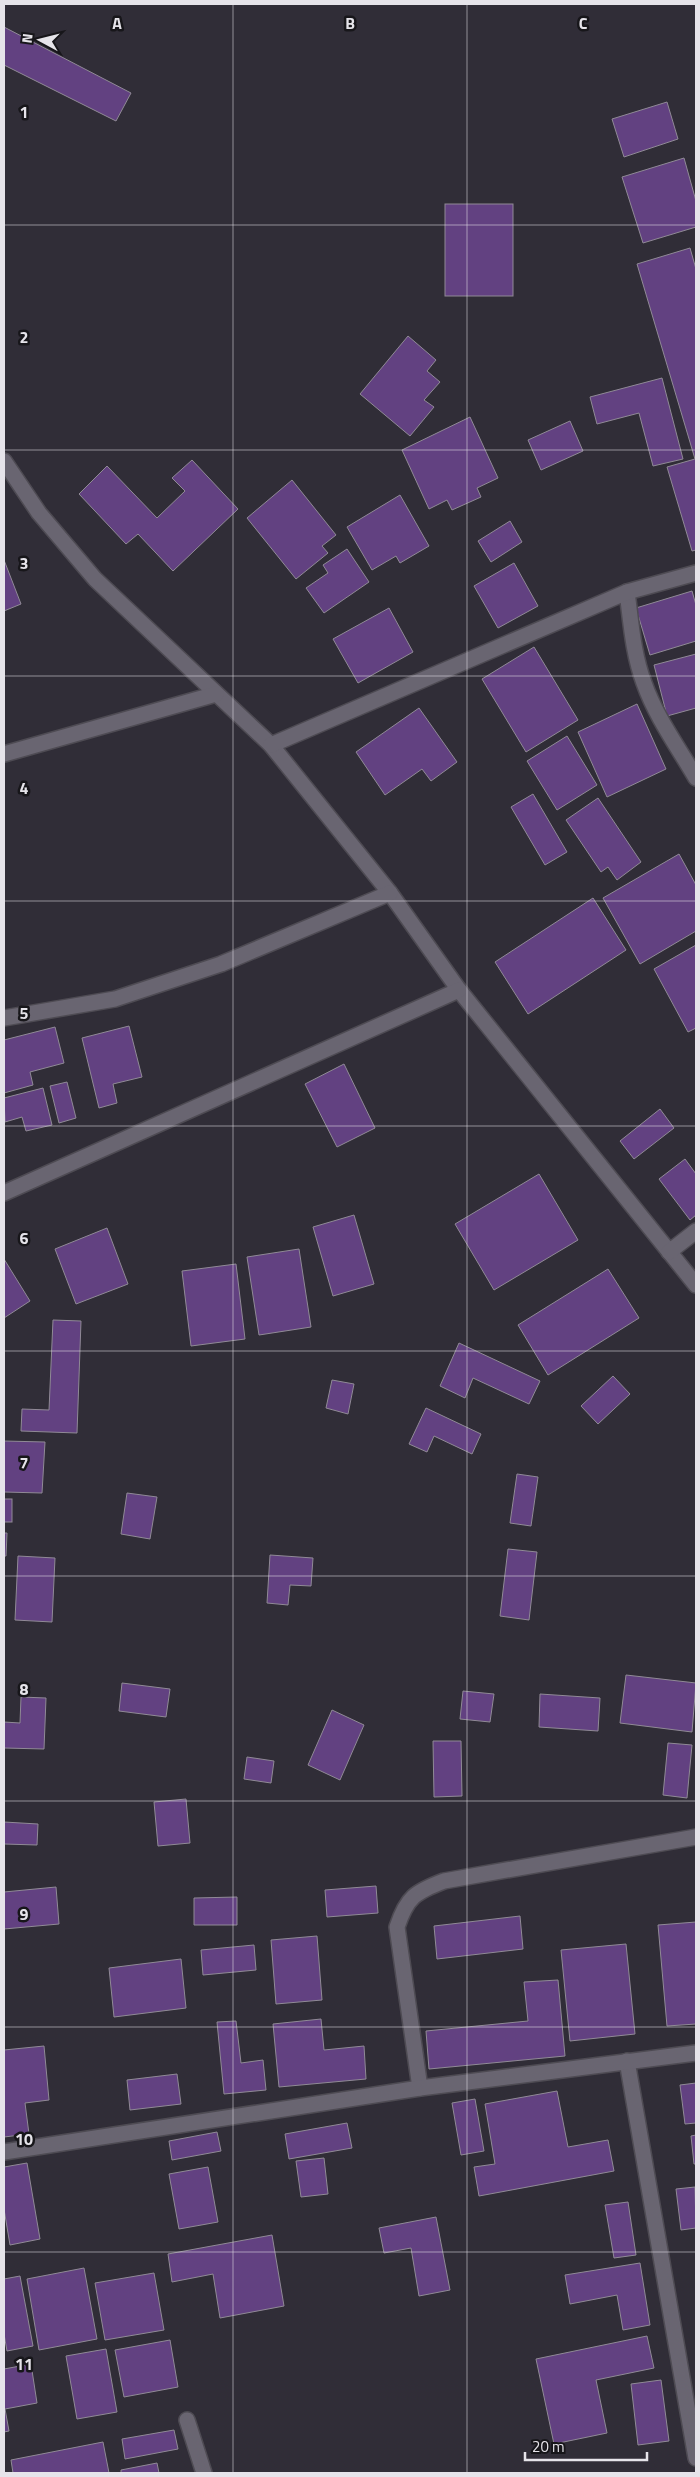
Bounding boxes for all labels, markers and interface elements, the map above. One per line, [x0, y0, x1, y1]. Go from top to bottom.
text: A [112, 11, 122, 35]
text: B [345, 11, 355, 35]
text: C [579, 11, 588, 35]
north arrow [15, 15, 65, 65]
text: N [16, 32, 38, 44]
text: 1 [20, 100, 28, 124]
text: 2 [20, 325, 28, 349]
text: 3 [20, 551, 28, 575]
text: 4 [20, 776, 29, 800]
text: 5 [20, 1001, 29, 1025]
text: 6 [20, 1226, 29, 1250]
text: 7 [20, 1451, 28, 1475]
text: 8 [20, 1677, 29, 1701]
text: 9 [20, 1902, 29, 1926]
text: 10 [15, 2127, 33, 2151]
text: 11 [15, 2352, 33, 2376]
scale bar [525, 2430, 648, 2462]
text: 20 m [532, 2435, 565, 2458]

